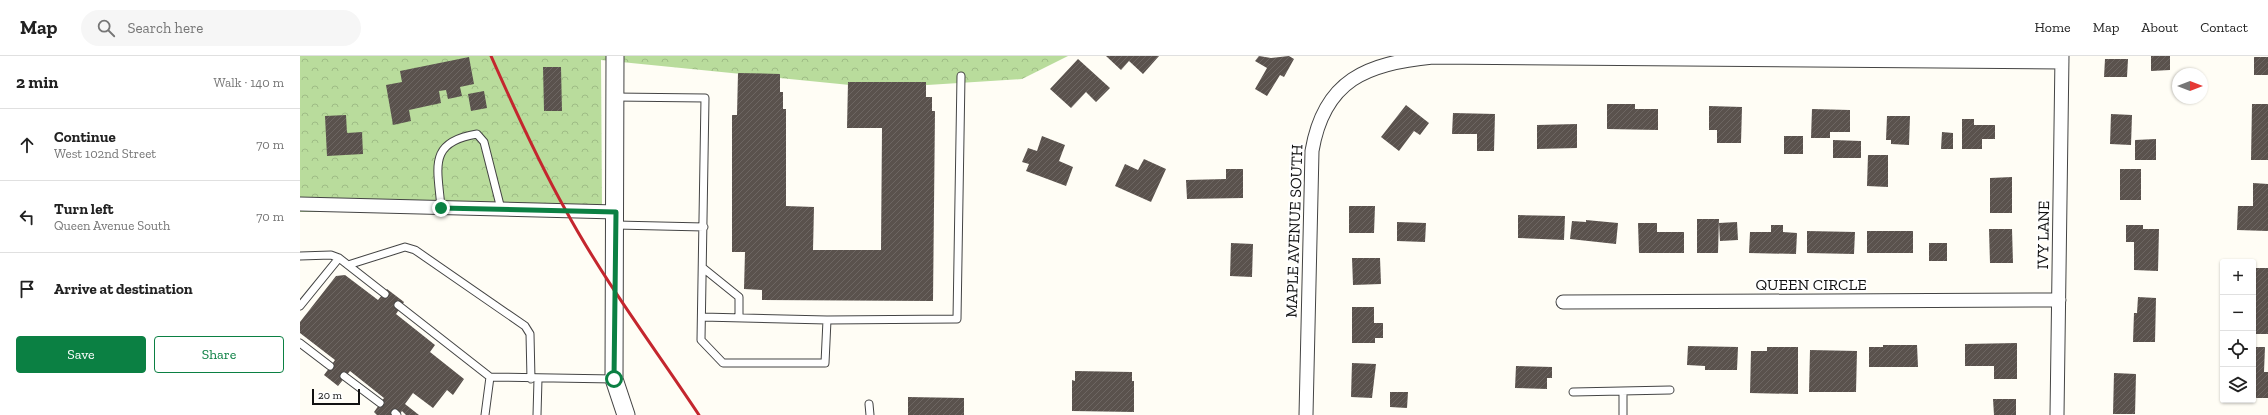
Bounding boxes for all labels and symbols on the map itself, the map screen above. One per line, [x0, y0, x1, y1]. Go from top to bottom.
north arrow [2172, 68, 2208, 104]
street label: MAPLE AVENUE SOUTH [1281, 144, 1307, 318]
route end [432, 199, 450, 217]
street label: IVY LANE [2033, 200, 2053, 270]
street label: QUEEN CIRCLE [1755, 275, 1867, 294]
route start [605, 370, 623, 388]
scale bar [312, 387, 360, 406]

